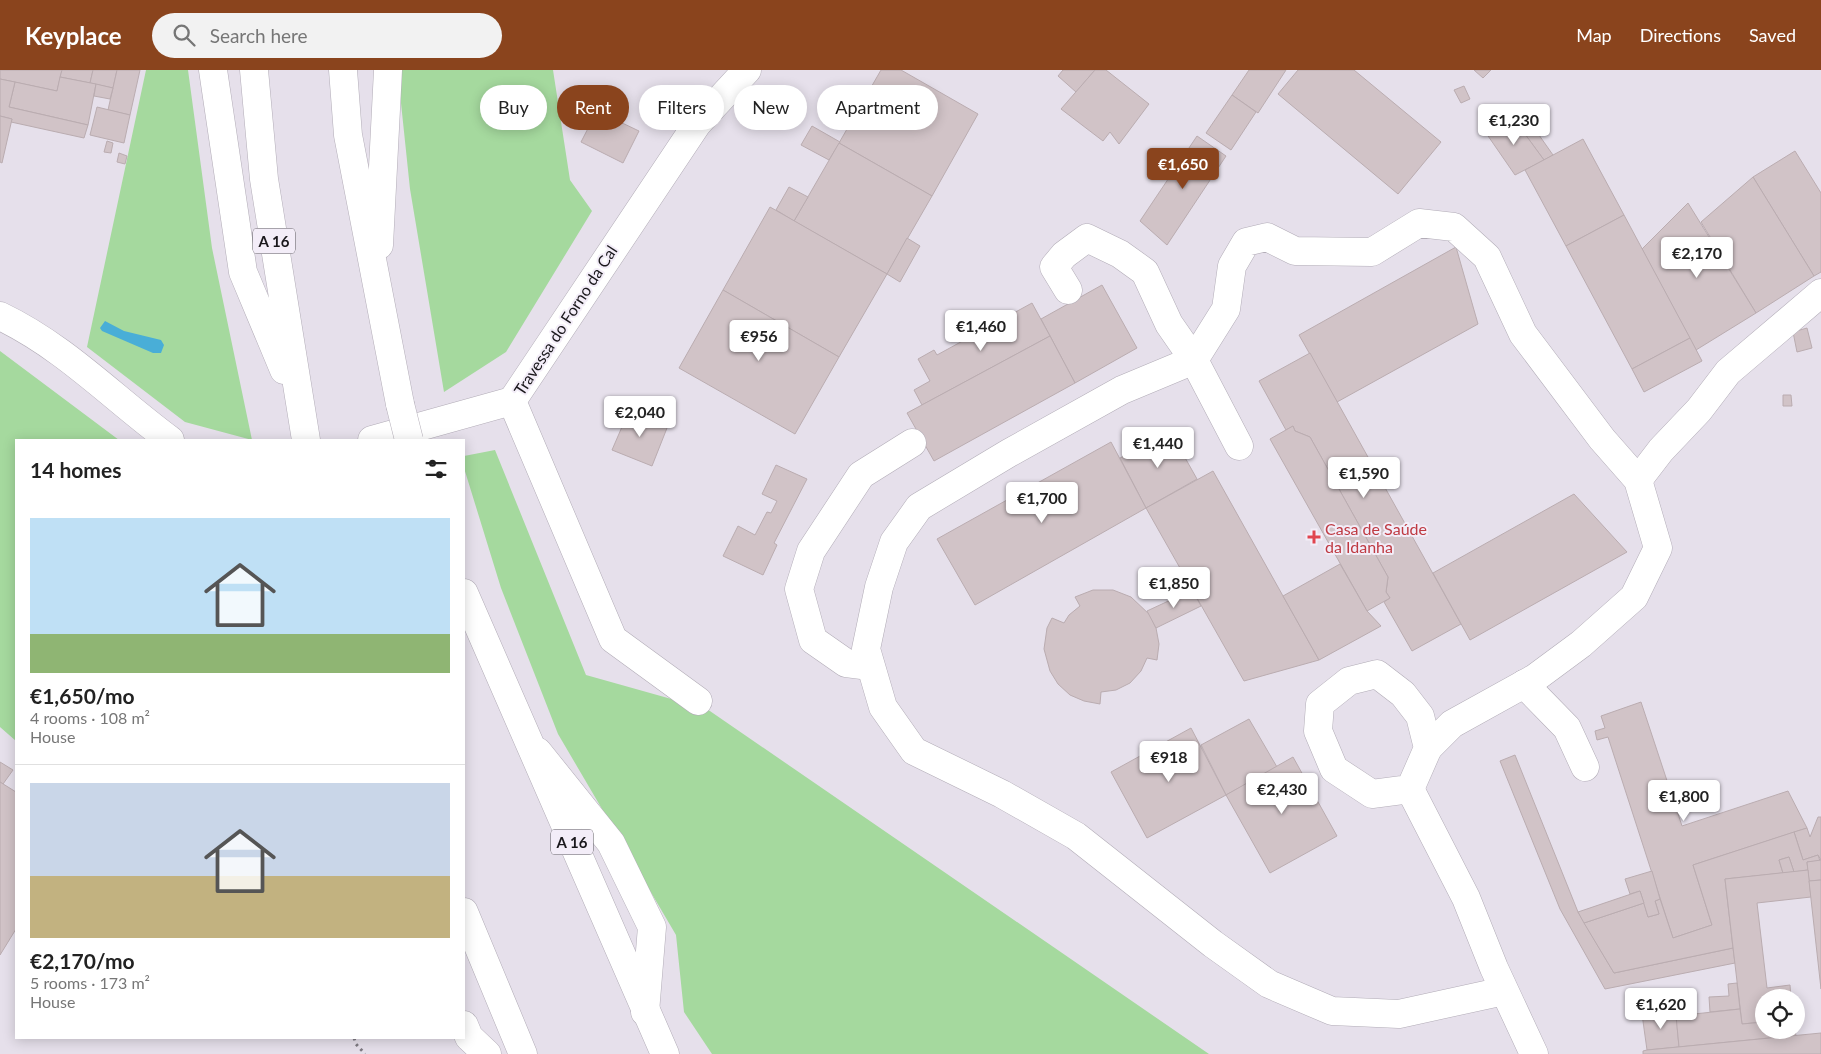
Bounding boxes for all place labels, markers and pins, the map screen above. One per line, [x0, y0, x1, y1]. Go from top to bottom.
pin: €1,230 [1473, 104, 1555, 146]
pin: €1,650 [1142, 148, 1224, 190]
pin: €2,170 [1656, 236, 1738, 279]
pin: €1,460 [940, 310, 1022, 352]
pin: €956 [729, 320, 789, 362]
pin: €2,040 [599, 396, 681, 438]
pin: €1,440 [1117, 426, 1199, 469]
pin: €1,590 [1323, 456, 1405, 499]
pin: €1,700 [1001, 482, 1083, 524]
place label: Casa de Saúde da Idanha [1325, 519, 1427, 556]
marker: Casa de Saúde da Idanha [1307, 530, 1321, 544]
pin: €1,850 [1133, 566, 1215, 609]
pin: €918 [1139, 740, 1199, 783]
pin: €2,430 [1241, 772, 1323, 815]
pin: €1,800 [1643, 780, 1725, 822]
pin: €1,620 [1620, 988, 1702, 1030]

